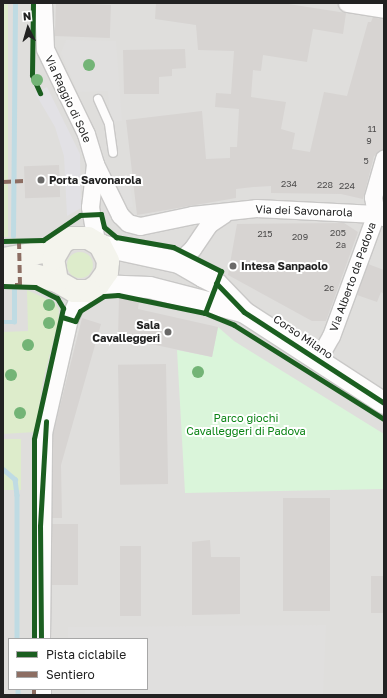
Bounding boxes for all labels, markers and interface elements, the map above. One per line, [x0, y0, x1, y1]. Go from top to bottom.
north arrow [8, 8, 48, 48]
text: N [22, 9, 32, 22]
street label: Via Raggio di Sole [42, 53, 94, 145]
house number: 11 [368, 124, 376, 134]
house number: 9 [366, 136, 372, 146]
house number: 5 [363, 156, 369, 166]
place label: Porta Savonarola [49, 173, 141, 187]
marker: Porta Savonarola [36, 175, 46, 185]
house number: 234 [281, 179, 297, 189]
house number: 228 [317, 180, 333, 190]
house number: 224 [339, 181, 355, 191]
street label: Via dei Savonarola [255, 203, 353, 219]
street label: Via Alberto da Padova [327, 220, 379, 334]
house number: 205 [330, 228, 346, 238]
house number: 215 [258, 229, 272, 239]
house number: 209 [292, 232, 308, 242]
house number: 2a [336, 240, 346, 250]
place label: Intesa Sanpaolo [241, 259, 328, 273]
marker: Intesa Sanpaolo [228, 261, 238, 271]
house number: 2c [324, 283, 334, 293]
street label: Corso Milano [271, 312, 335, 362]
place label: Sala Cavalleggeri [92, 319, 160, 345]
marker: Sala Cavalleggeri [163, 327, 173, 337]
park label: Parco giochi Cavalleggeri di Padova [186, 412, 306, 438]
legend [8, 638, 148, 690]
text: Pista ciclabile [46, 647, 126, 662]
text: Sentiero [46, 667, 95, 682]

